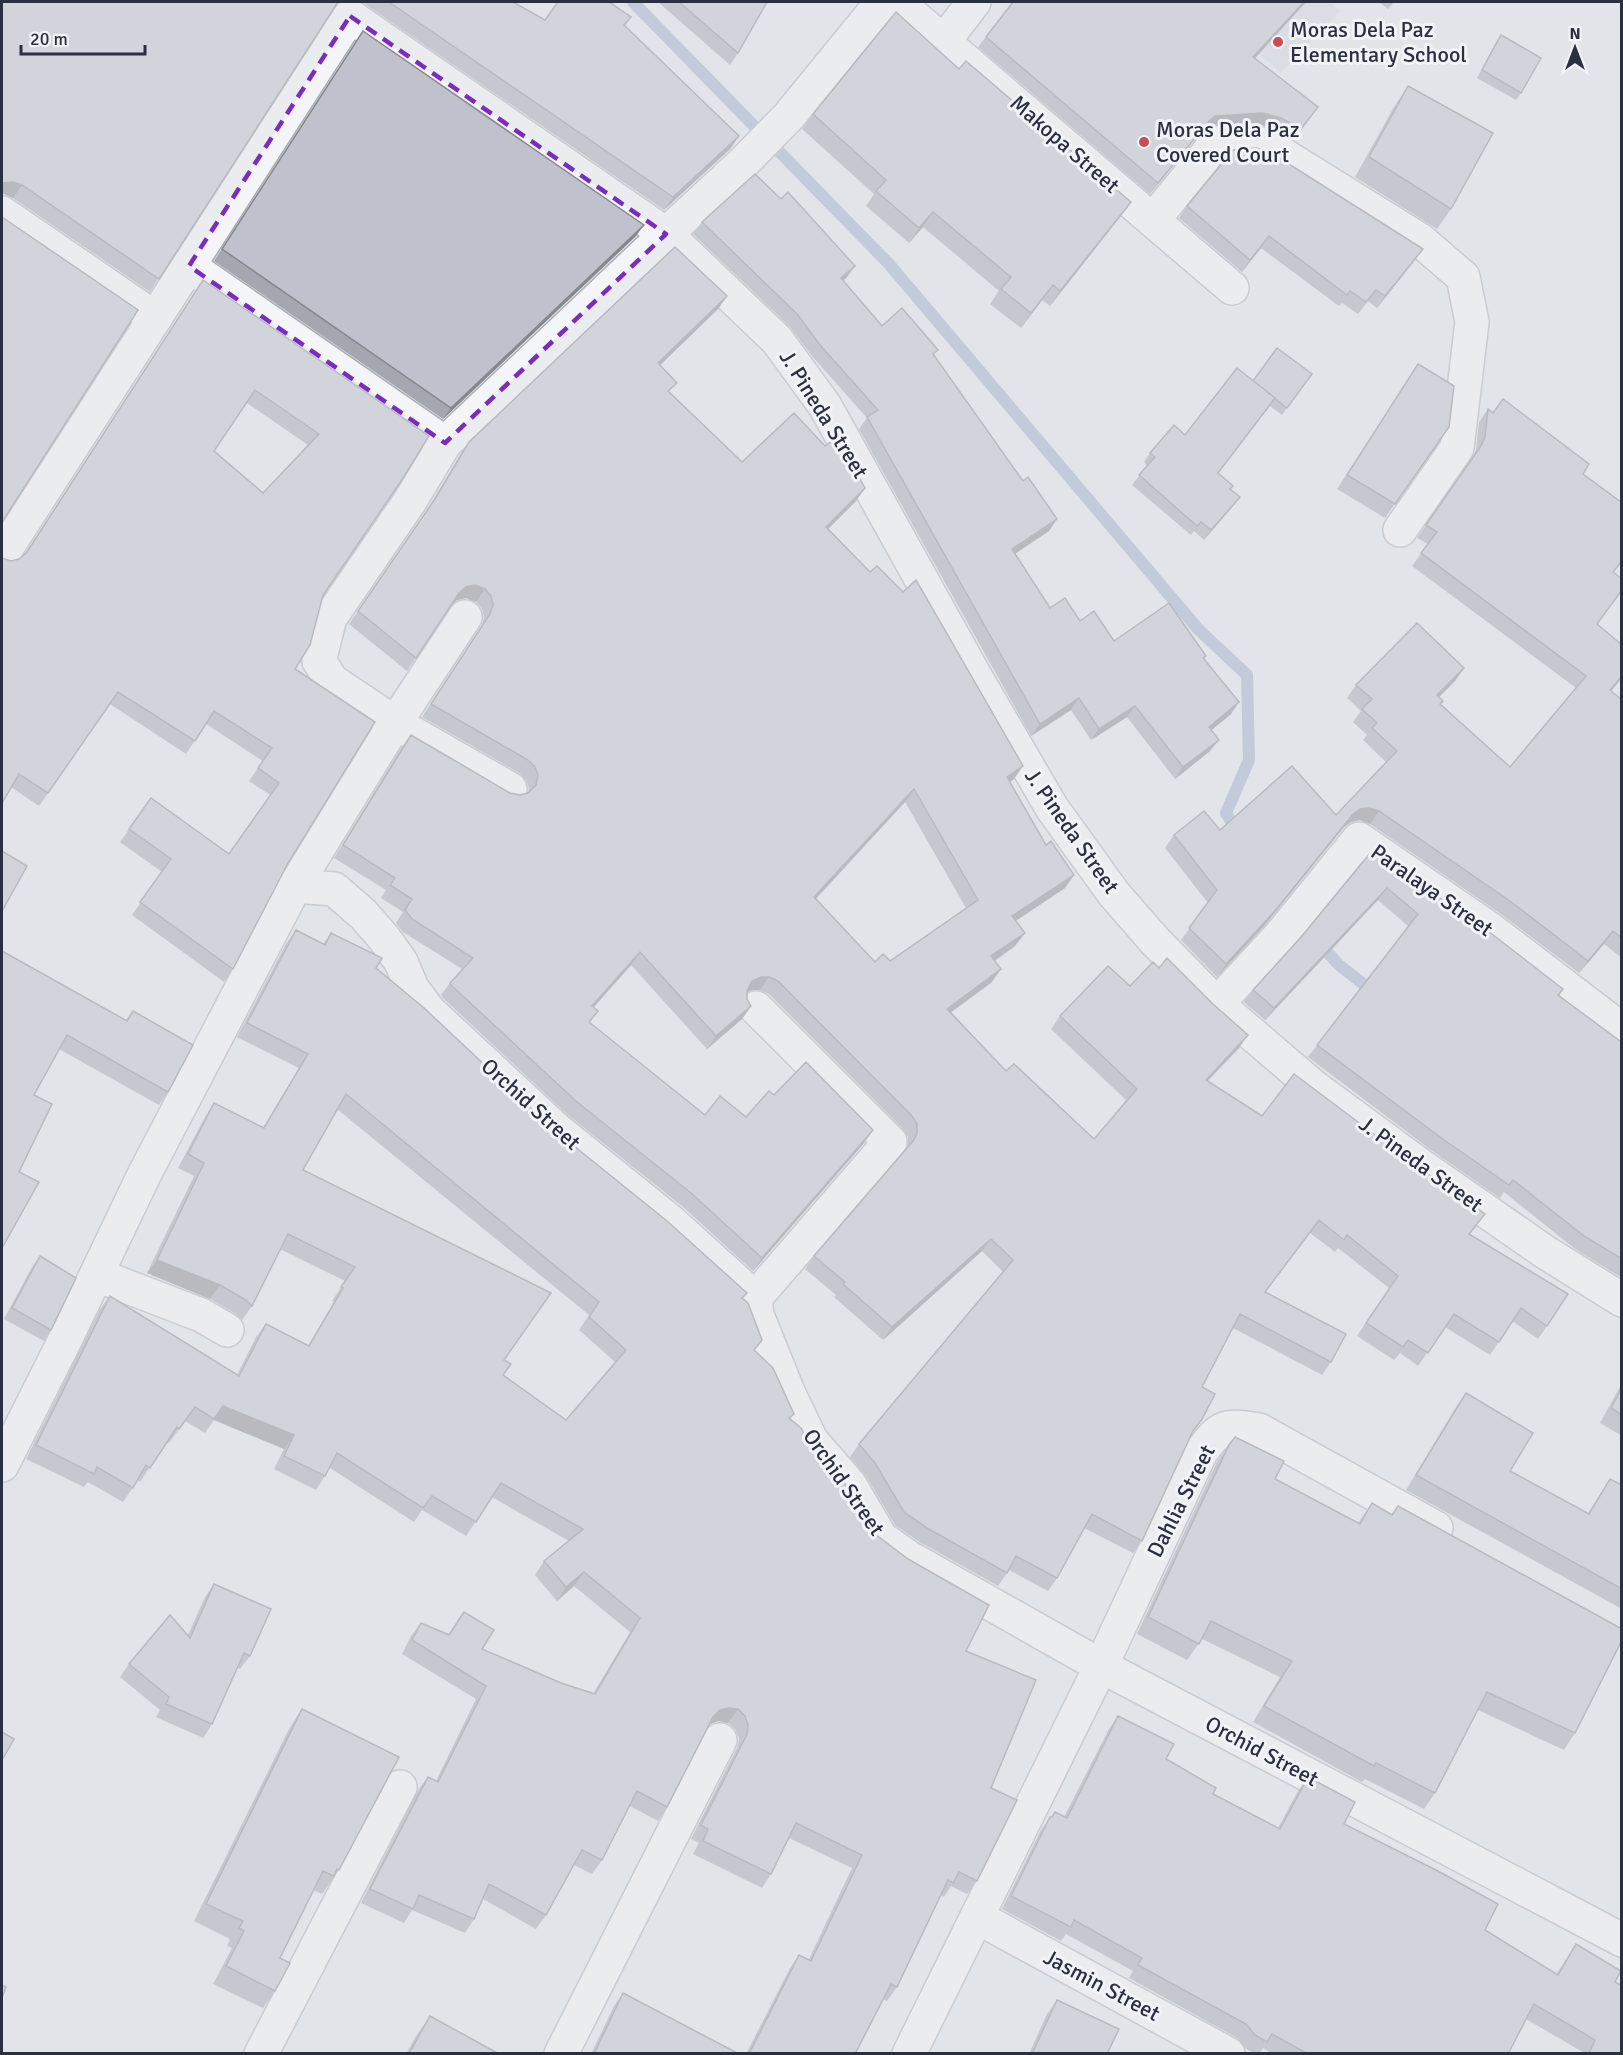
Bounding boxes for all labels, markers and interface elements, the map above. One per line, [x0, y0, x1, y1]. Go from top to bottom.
place label: Moras Dela Paz Elementary School [1290, 16, 1467, 68]
scale bar [21, 18, 146, 56]
north arrow [1545, 18, 1605, 78]
text: N [1569, 24, 1581, 44]
text: 20 m [30, 28, 68, 50]
marker: Moras Dela Paz Elementary School [1271, 35, 1285, 49]
street label: Makopa Street [1005, 89, 1125, 199]
place label: Moras Dela Paz Covered Court [1156, 116, 1300, 168]
marker: Moras Dela Paz Covered Court [1137, 135, 1151, 149]
street label: J. Pineda Street [774, 345, 874, 483]
street label: J. Pineda Street [1019, 763, 1125, 899]
street label: Paralaya Street [1366, 838, 1499, 942]
street label: Orchid Street [476, 1052, 586, 1156]
street label: J. Pineda Street [1354, 1110, 1488, 1218]
street label: Orchid Street [797, 1423, 891, 1541]
street label: Dahlia Street [1141, 1440, 1221, 1562]
street label: Orchid Street [1201, 1710, 1323, 1792]
street label: Jasmin Street [1039, 1943, 1165, 2027]

